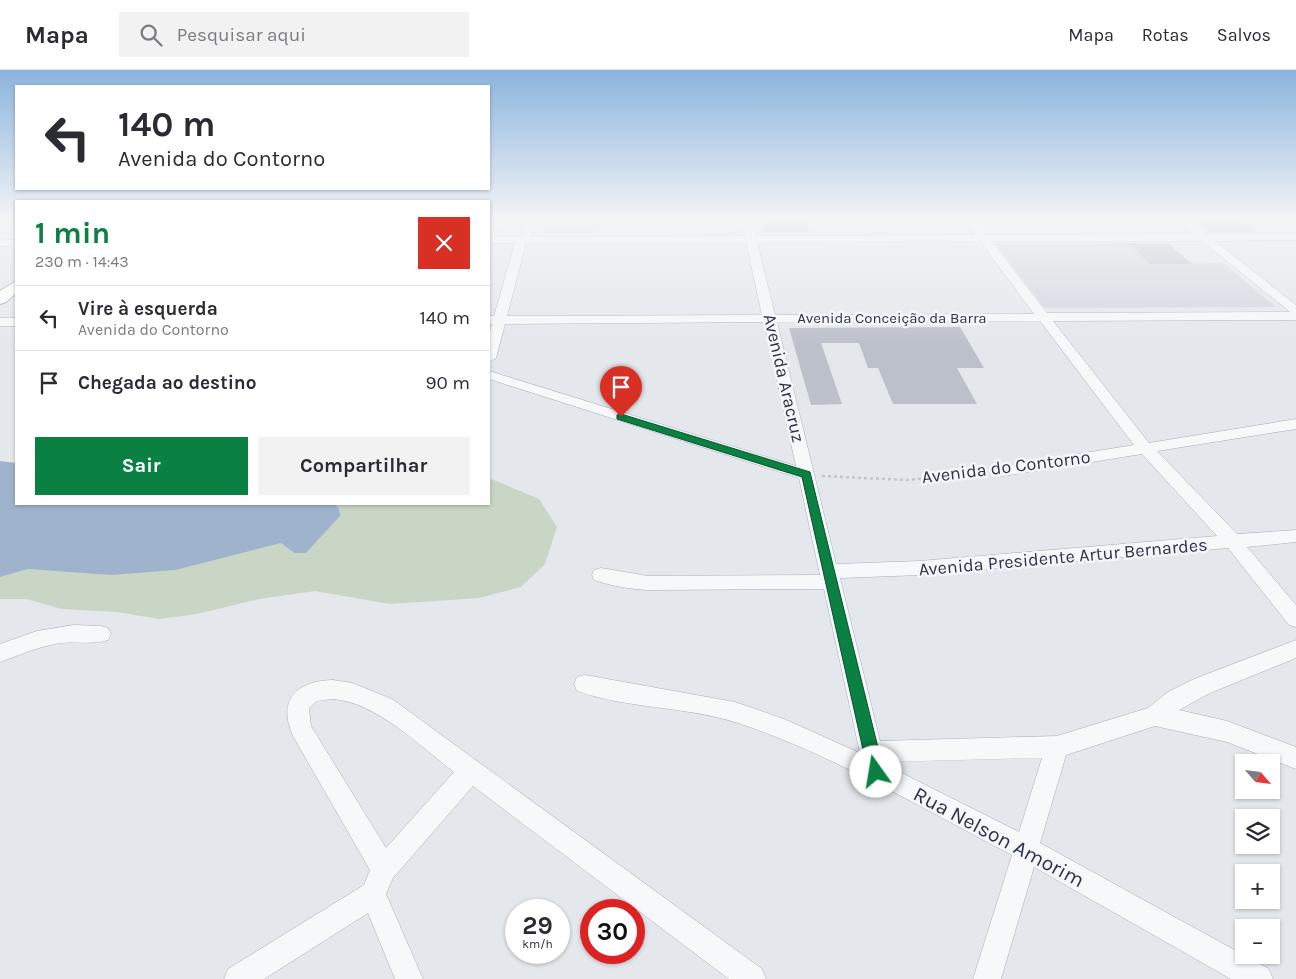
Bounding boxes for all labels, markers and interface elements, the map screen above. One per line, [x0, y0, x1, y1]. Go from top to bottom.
search box [119, 12, 469, 57]
text: Mapa [25, 21, 89, 49]
icon: search [137, 21, 165, 49]
text: Pesquisar aqui [177, 24, 306, 46]
text: Mapa [1068, 24, 1114, 46]
text: Rotas [1142, 24, 1189, 46]
text: Salvos [1217, 24, 1271, 46]
text: 140 m [118, 104, 216, 145]
icon: left [35, 105, 100, 170]
text: Avenida do Contorno [118, 146, 325, 172]
text: 1 min [35, 215, 110, 251]
button: close [418, 217, 470, 269]
text: 230 m · 14:43 [35, 252, 129, 271]
text: Vire à esquerda [78, 298, 218, 320]
icon: left [35, 304, 63, 332]
text: 140 m [420, 307, 470, 329]
street label: Avenida Conceição da Barra [797, 309, 987, 327]
street label: Avenida Aracruz [759, 312, 809, 444]
text: Avenida do Contorno [78, 320, 229, 339]
pin [600, 366, 642, 417]
icon: arrive [35, 369, 63, 397]
text: Chegada ao destino [78, 372, 256, 394]
text: 90 m [425, 372, 470, 394]
icon: arrive [607, 373, 635, 401]
button: Sair [35, 437, 248, 495]
button: Compartilhar [258, 437, 470, 495]
street label: Avenida do Contorno [920, 446, 1092, 488]
street label: Avenida Presidente Artur Bernardes [918, 533, 1208, 581]
position arrow [849, 745, 901, 797]
north arrow [1235, 754, 1280, 799]
map controls [1235, 754, 1280, 964]
street label: Rua Nelson Amorim [909, 782, 1089, 892]
button: layers [1235, 809, 1280, 854]
button: + [1235, 864, 1280, 909]
speed limit sign: 30 [580, 899, 645, 964]
text: 29 [522, 911, 553, 940]
button: − [1235, 919, 1280, 964]
text: km/h [522, 937, 553, 951]

